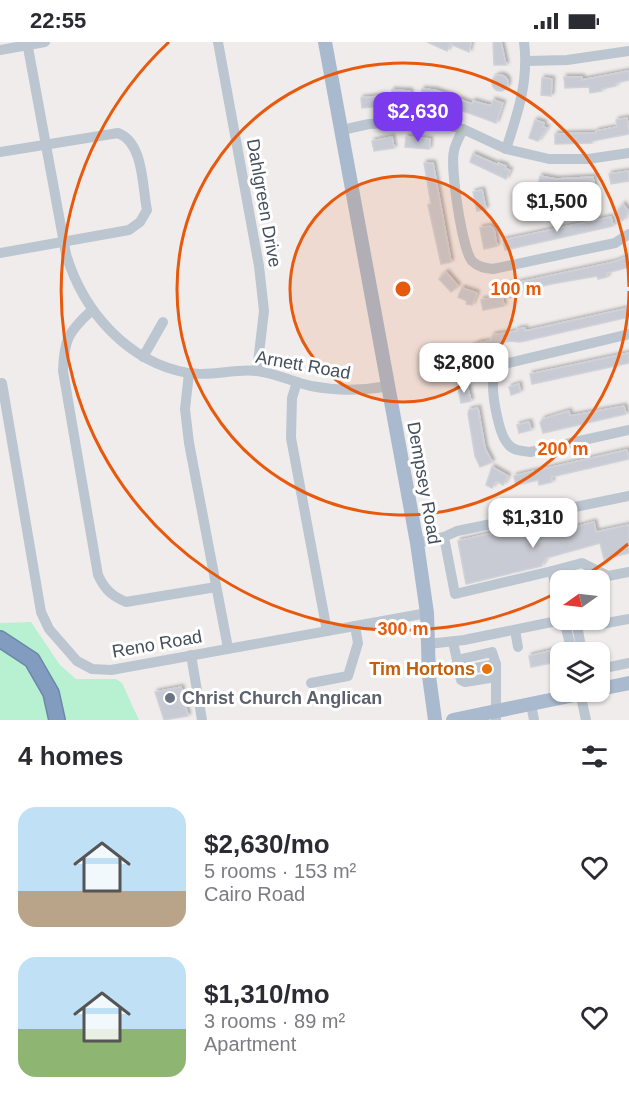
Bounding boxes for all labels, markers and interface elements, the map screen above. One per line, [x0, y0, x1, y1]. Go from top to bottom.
text: 22:55 [30, 8, 86, 33]
pin: $2,630 [369, 92, 467, 143]
text: $2,630 [387, 100, 449, 122]
street label: Dahlgreen Drive [243, 137, 285, 269]
pin: $1,500 [508, 182, 606, 233]
text: $1,500 [526, 190, 588, 212]
centre of rings [393, 279, 413, 299]
text: 100 m [490, 279, 542, 299]
pin: $2,800 [415, 343, 513, 394]
street label: Arnett Road [254, 347, 352, 383]
text: $2,800 [433, 351, 495, 373]
street label: Dempsey Road [403, 420, 445, 546]
text: 200 m [537, 439, 589, 459]
pin: $1,310 [484, 498, 582, 549]
text: $1,310 [502, 506, 564, 528]
north arrow [550, 570, 610, 630]
map controls [550, 570, 610, 702]
text: 300 m [377, 619, 429, 639]
street label: Reno Road [110, 626, 204, 662]
button: layers [550, 642, 610, 702]
place label: Tim Hortons [369, 659, 475, 679]
marker: Tim Hortons [480, 662, 494, 676]
place label: Christ Church Anglican [182, 688, 382, 708]
marker: Christ Church Anglican [163, 691, 177, 705]
icon: filters [578, 740, 611, 773]
text: 4 homes [18, 741, 124, 771]
text: $2,630/mo [204, 829, 330, 859]
icon: home [66, 831, 138, 903]
icon: heart [578, 851, 611, 884]
text: 5 rooms · 153 m² [204, 860, 356, 882]
text: Cairo Road [204, 883, 305, 905]
text: $1,310/mo [204, 979, 330, 1009]
icon: home [66, 981, 138, 1053]
icon: heart [578, 1001, 611, 1034]
text: 3 rooms · 89 m² [204, 1010, 345, 1032]
text: Apartment [204, 1033, 296, 1055]

